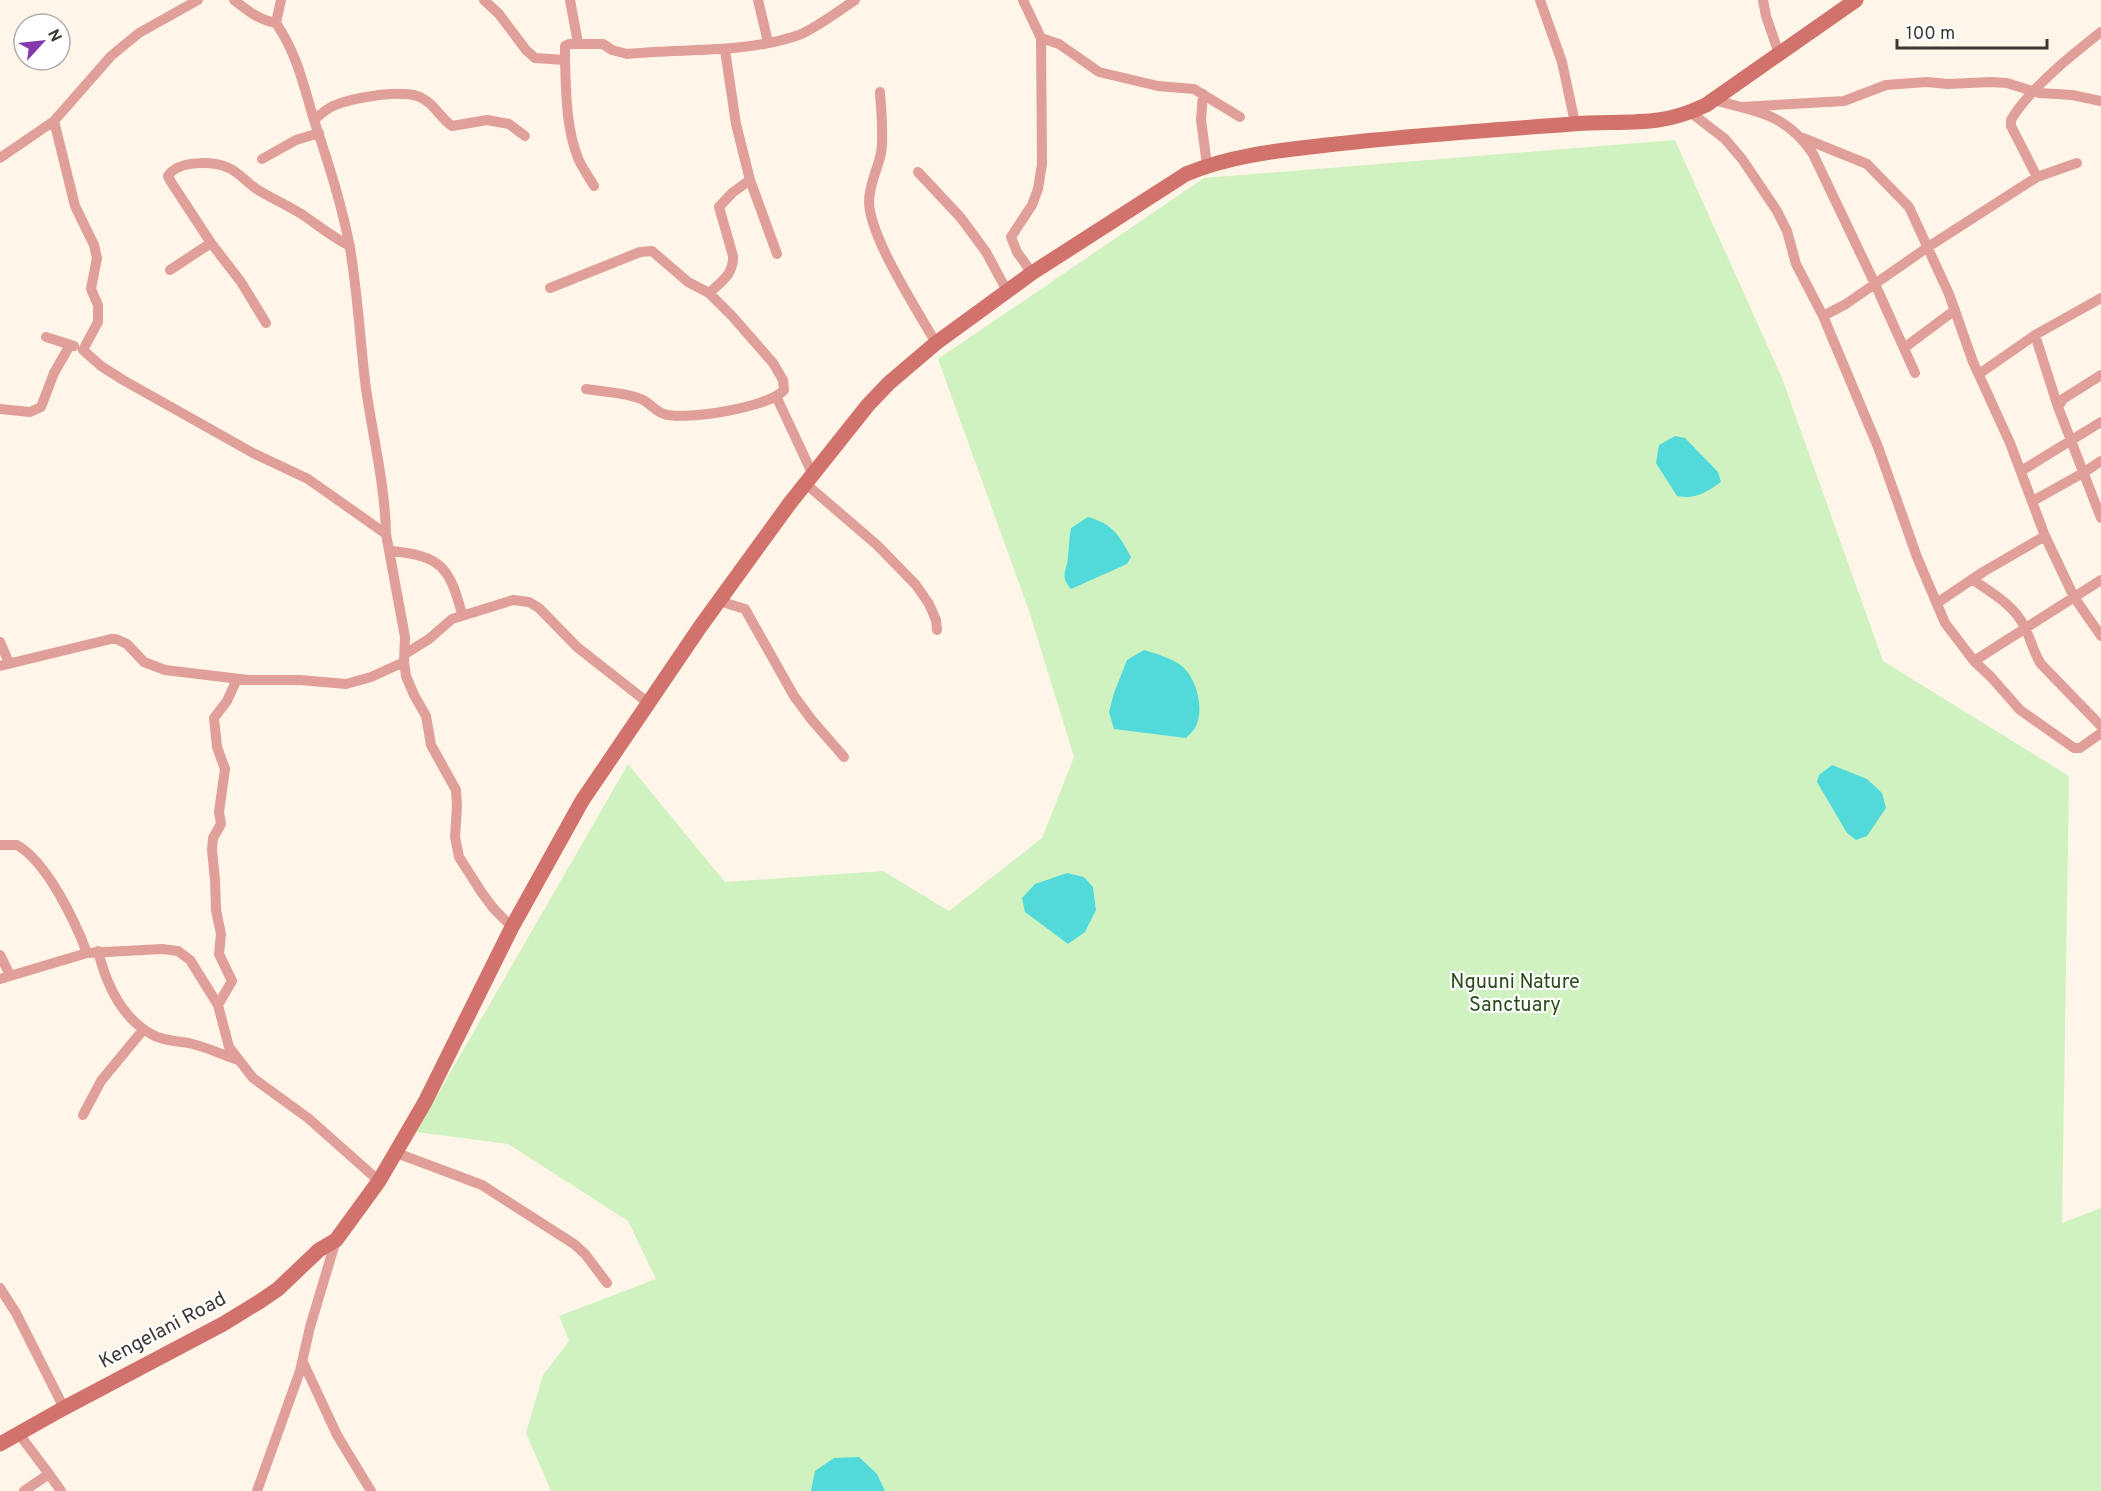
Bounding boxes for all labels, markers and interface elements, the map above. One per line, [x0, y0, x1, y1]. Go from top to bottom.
north arrow [12, 12, 72, 72]
scale bar [1897, 12, 2047, 50]
text: 100 m [1906, 23, 1955, 46]
text: N [42, 26, 65, 46]
park label: Nguuni Nature Sanctuary [1450, 970, 1580, 1019]
street label: Kengelani Road [95, 1287, 231, 1375]

